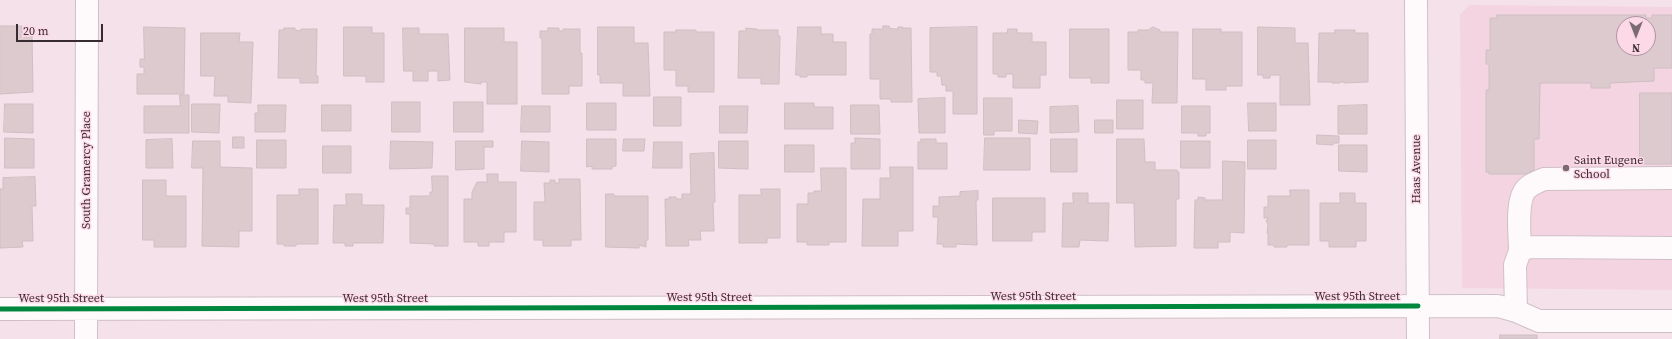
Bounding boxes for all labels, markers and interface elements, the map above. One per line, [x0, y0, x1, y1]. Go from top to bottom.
scale bar [18, 16, 105, 42]
north arrow [1616, 16, 1656, 56]
text: 20 m [23, 23, 49, 39]
text: N [1632, 40, 1640, 55]
street label: South Gramercy Place [80, 111, 94, 229]
street label: Haas Avenue [1410, 135, 1424, 203]
place label: Saint Eugene School [1574, 154, 1643, 182]
marker: Saint Eugene School [1561, 163, 1571, 173]
street label: West 95th Street [990, 290, 1076, 304]
street label: West 95th Street [1314, 290, 1400, 304]
street label: West 95th Street [666, 291, 752, 305]
street label: West 95th Street [18, 292, 104, 306]
street label: West 95th Street [342, 292, 428, 306]

